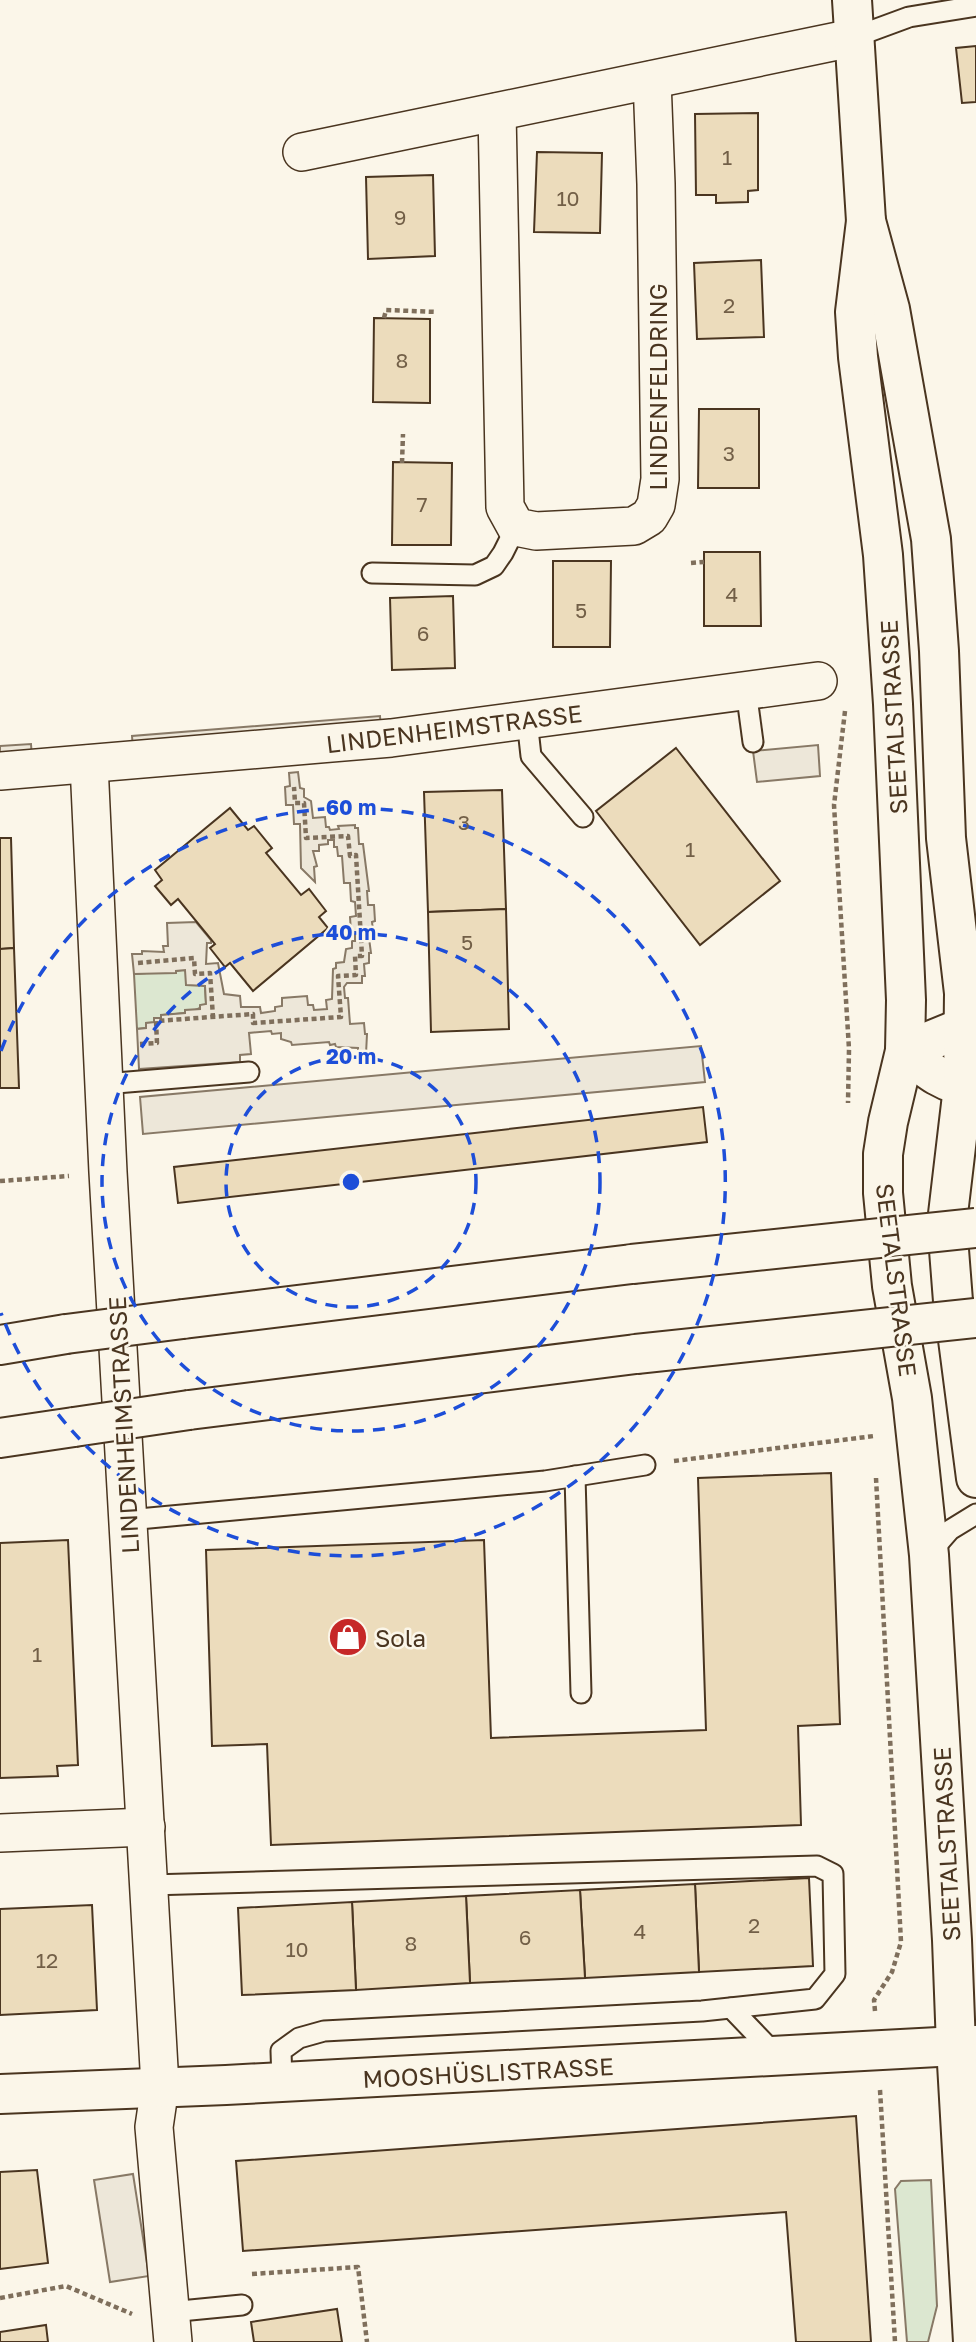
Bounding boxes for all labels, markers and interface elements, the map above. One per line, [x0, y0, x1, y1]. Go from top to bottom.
house number: 1 [722, 144, 732, 170]
house number: 10 [556, 185, 580, 211]
house number: 9 [394, 204, 406, 230]
street label: LINDENFELDRING [643, 283, 672, 491]
house number: 2 [723, 292, 735, 318]
house number: 8 [396, 347, 408, 373]
house number: 3 [723, 440, 735, 466]
house number: 7 [416, 491, 428, 517]
house number: 4 [726, 581, 738, 607]
house number: 5 [575, 597, 587, 623]
street label: SEETALSTRASSE [873, 619, 913, 815]
house number: 6 [417, 620, 429, 646]
street label: LINDENHEIMSTRASSE [324, 698, 584, 758]
text: 60 m [326, 794, 376, 820]
house number: 3 [458, 809, 470, 835]
house number: 1 [685, 836, 695, 862]
text: 40 m [326, 919, 376, 945]
house number: 5 [461, 929, 473, 955]
text: 20 m [326, 1043, 376, 1069]
centre of rings [339, 1170, 363, 1194]
street label: SEETALSTRASSE [871, 1182, 923, 1378]
street label: LINDENHEIMSTRASSE [102, 1296, 144, 1554]
shop icon: Sola [327, 1616, 369, 1658]
place label: Sola [375, 1623, 426, 1652]
house number: 1 [32, 1641, 42, 1667]
street label: SEETALSTRASSE [926, 1746, 966, 1942]
house number: 2 [748, 1912, 760, 1938]
house number: 4 [634, 1918, 646, 1944]
house number: 6 [519, 1924, 531, 1950]
house number: 8 [405, 1930, 417, 1956]
house number: 10 [285, 1936, 309, 1962]
house number: 12 [36, 1947, 58, 1973]
street label: MOOSHÜSLISTRASSE [362, 2051, 614, 2093]

